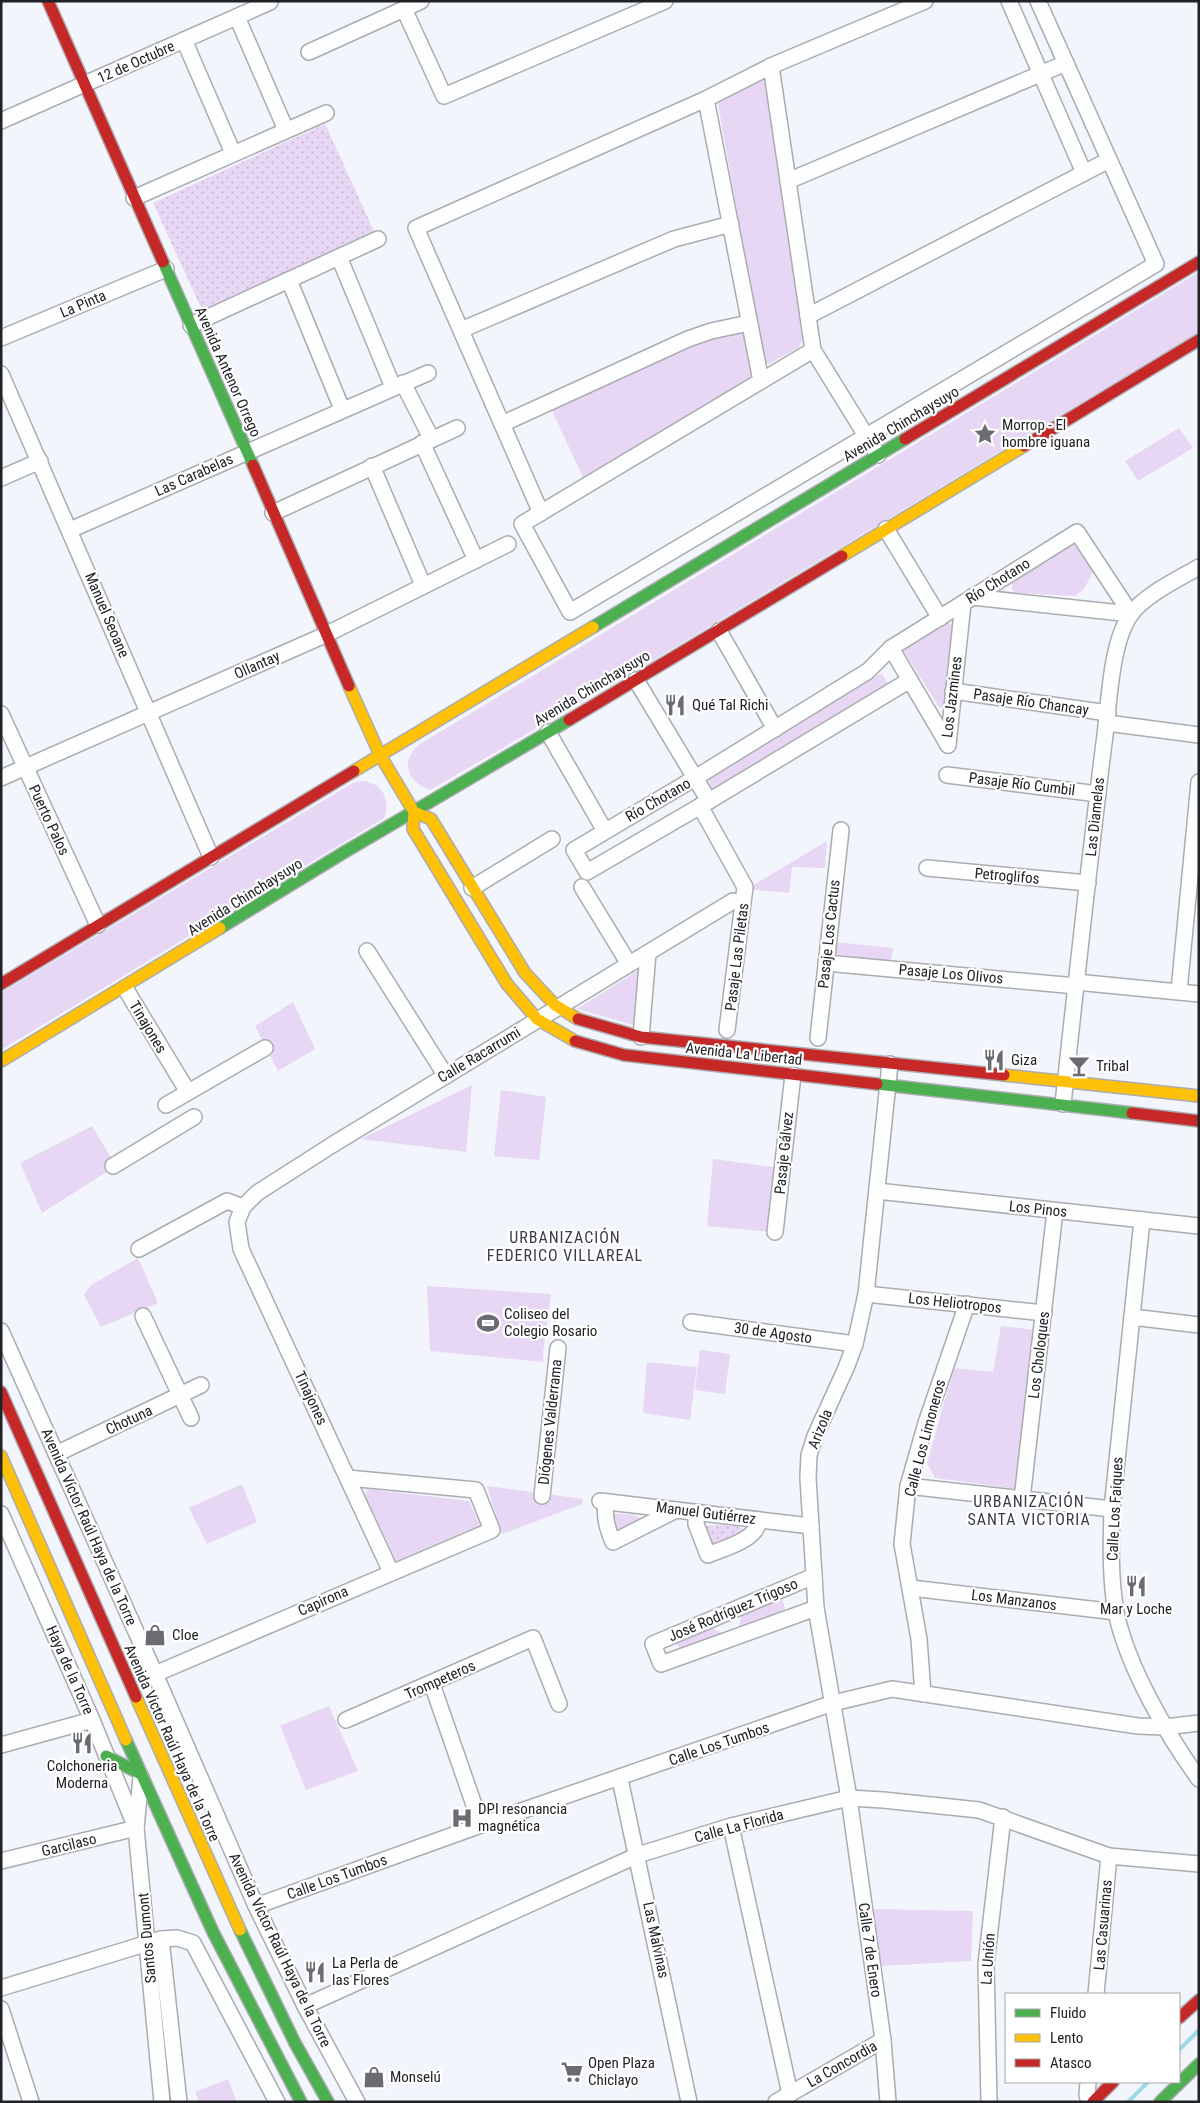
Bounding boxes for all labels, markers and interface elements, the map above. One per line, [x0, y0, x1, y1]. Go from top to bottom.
street label: 12 de Octubre [95, 37, 177, 87]
street label: La Pinta [57, 286, 109, 322]
street label: Avenida Antenor Orrego [191, 304, 265, 440]
street label: Avenida Chinchaysuyo [840, 382, 962, 466]
place label: Morrop - El hombre iguana [1002, 416, 1090, 451]
place icon: Morrop - El hombre iguana [972, 421, 998, 447]
street label: Las Carabelas [152, 450, 236, 500]
street label: Río Chotano [963, 554, 1033, 608]
street label: Manuel Seoane [81, 570, 133, 660]
street label: Avenida Chinchaysuyo [531, 646, 653, 730]
street label: Ollantay [231, 647, 283, 683]
street label: Los Jazmines [938, 655, 966, 739]
street label: Pasaje Río Chancay [972, 685, 1090, 719]
restaurant icon: Qué Tal Richi [662, 692, 688, 718]
place label: Qué Tal Richi [692, 696, 769, 714]
street label: Pasaje Río Cumbil [968, 769, 1076, 799]
street label: Río Chotano [622, 774, 694, 826]
street label: Las Diamelas [1082, 776, 1108, 858]
street label: Puerto Palos [25, 782, 73, 858]
street label: Avenida Chinchaysuyo [184, 854, 306, 940]
street label: Petroglifos [974, 864, 1040, 888]
street label: Pasaje Los Cactus [814, 879, 844, 989]
street label: Pasaje Las Piletas [721, 902, 753, 1012]
street label: Pasaje Los Olivos [898, 960, 1004, 988]
street label: Tinajones [125, 998, 171, 1057]
street label: Calle Racarrumi [434, 1023, 524, 1087]
street label: Avenida La Libertad [685, 1039, 803, 1069]
restaurant icon: Giza [981, 1047, 1007, 1073]
place label: Giza [1011, 1051, 1037, 1069]
bar icon: Tribal [1066, 1053, 1092, 1079]
place label: Tribal [1096, 1057, 1129, 1075]
street label: Pasaje Gálvez [771, 1111, 797, 1195]
street label: Los Pinos [1008, 1197, 1068, 1221]
district label: URBANIZACIÓN FEDERICO VILLAREAL [487, 1227, 643, 1265]
street label: Los Heliotropos [907, 1289, 1003, 1317]
place label: Coliseo del Colegio Rosario [504, 1305, 597, 1340]
sports icon: Coliseo del Colegio Rosario [475, 1310, 501, 1336]
street label: Los Choloques [1025, 1310, 1053, 1400]
street label: 30 de Agosto [733, 1319, 813, 1347]
street label: Diógenes Valderrama [534, 1358, 566, 1486]
street label: Tinajones [291, 1368, 331, 1428]
street label: Calle Los Limoneros [901, 1377, 949, 1499]
street label: Chotuna [103, 1401, 155, 1439]
street label: Arizola [804, 1406, 836, 1452]
street label: Avenida Víctor Raúl Haya de la Torre [37, 1426, 141, 1628]
street label: Calle Los Faiques [1103, 1456, 1127, 1562]
district label: URBANIZACIÓN SANTA VICTORIA [967, 1491, 1091, 1529]
street label: Manuel Gutiérrez [655, 1498, 757, 1528]
restaurant icon: Mar y Loche [1123, 1573, 1149, 1599]
street label: José Rodríguez Trigoso [665, 1575, 801, 1645]
street label: Capirona [295, 1582, 351, 1620]
street label: Los Manzanos [970, 1586, 1058, 1614]
place label: Mar y Loche [1100, 1600, 1172, 1618]
shop icon: Cloe [142, 1622, 168, 1648]
street label: Haya de la Torre [42, 1623, 98, 1717]
place label: Cloe [172, 1626, 199, 1644]
street label: Avenida Victor Raúl Haya de la Torre [120, 1642, 224, 1844]
street label: Trompeteros [402, 1656, 478, 1704]
street label: Calle Los Tumbos [666, 1718, 772, 1770]
restaurant icon: Colchoneria Moderna [69, 1730, 95, 1756]
place label: Colchoneria Moderna [47, 1757, 117, 1792]
place label: DPI resonancia magnética [478, 1800, 567, 1835]
hospital icon: DPI resonancia magnética [449, 1805, 475, 1831]
street label: Calle La Florida [692, 1805, 786, 1847]
street label: Garcilaso [40, 1830, 98, 1860]
street label: Avenida Víctor Raúl Haya de la Torre [225, 1850, 335, 2050]
street label: Calle Los Tumbos [285, 1851, 390, 1903]
street label: Las Casuarinas [1090, 1879, 1116, 1971]
street label: Santos Dumont [134, 1892, 160, 1984]
street label: Las Malvinas [639, 1900, 673, 1980]
street label: Calle 7 de Enero [854, 1901, 886, 1999]
street label: La Unión [977, 1933, 999, 1985]
place label: La Perla de las Flores [332, 1954, 398, 1989]
restaurant icon: La Perla de las Flores [302, 1959, 328, 1985]
legend [1005, 1993, 1180, 2083]
text: Fluido [1050, 2004, 1086, 2022]
text: Lento [1050, 2029, 1083, 2047]
street label: La Concordia [804, 2037, 880, 2091]
place label: Open Plaza Chiclayo [588, 2054, 655, 2089]
text: Atasco [1050, 2054, 1091, 2072]
supermarket icon: Open Plaza Chiclayo [559, 2059, 585, 2085]
shop icon: Monselú [361, 2064, 387, 2090]
place label: Monselú [390, 2068, 441, 2086]

